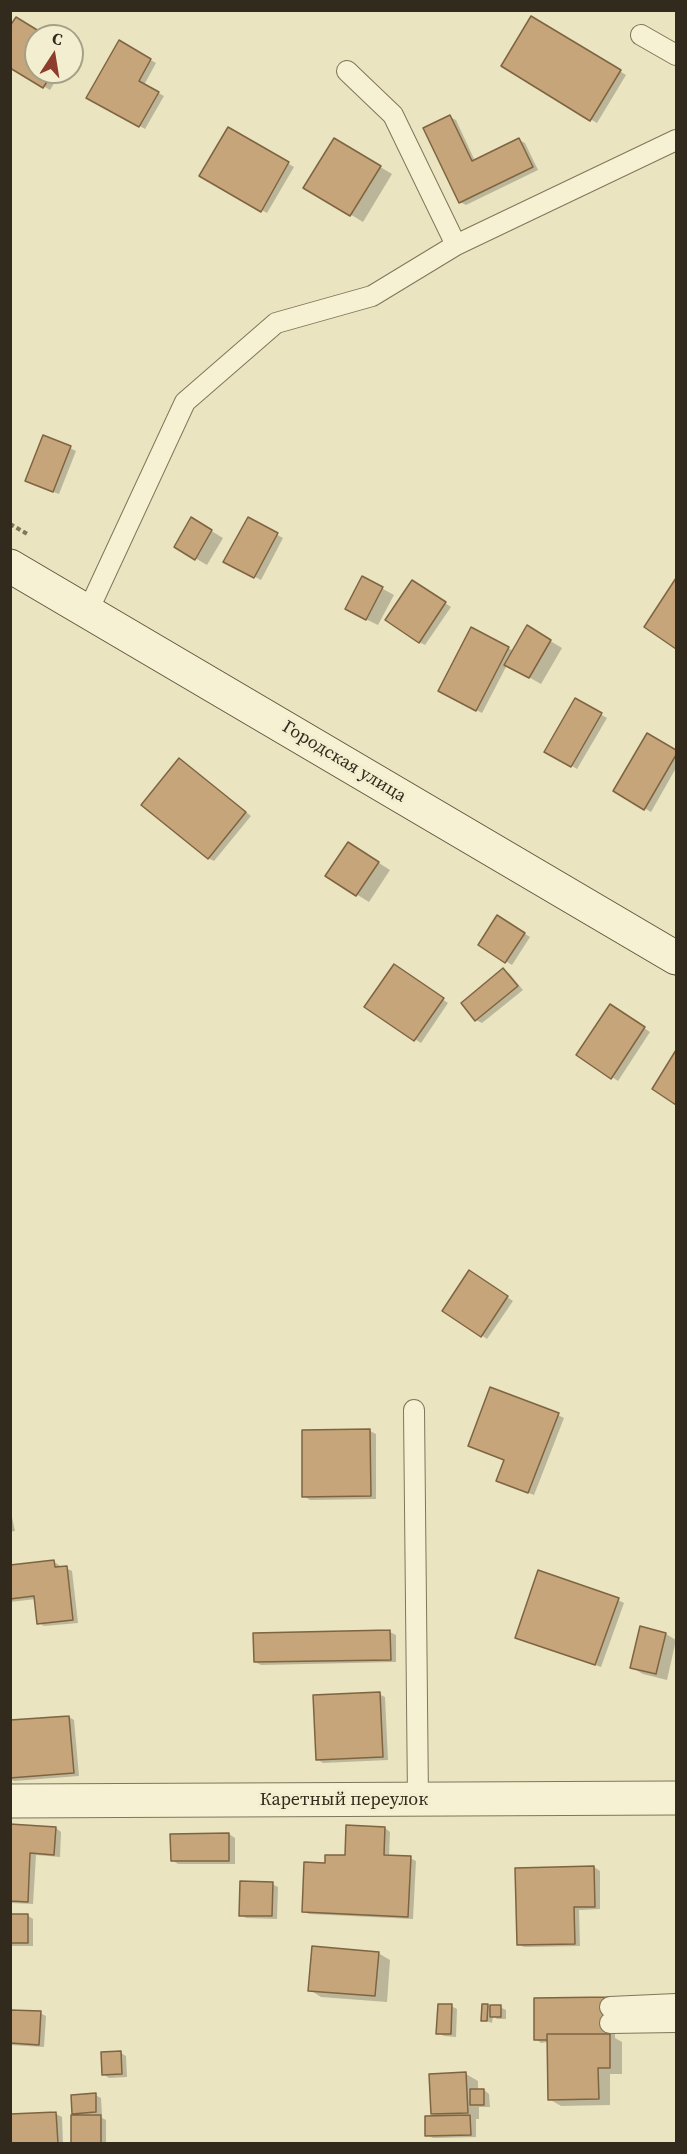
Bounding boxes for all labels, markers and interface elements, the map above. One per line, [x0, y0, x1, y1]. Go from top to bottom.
north arrow [24, 24, 84, 84]
text: С [50, 27, 64, 50]
street label: Городская улица [278, 716, 410, 808]
street label: Каретный переулок [260, 1789, 428, 1811]

